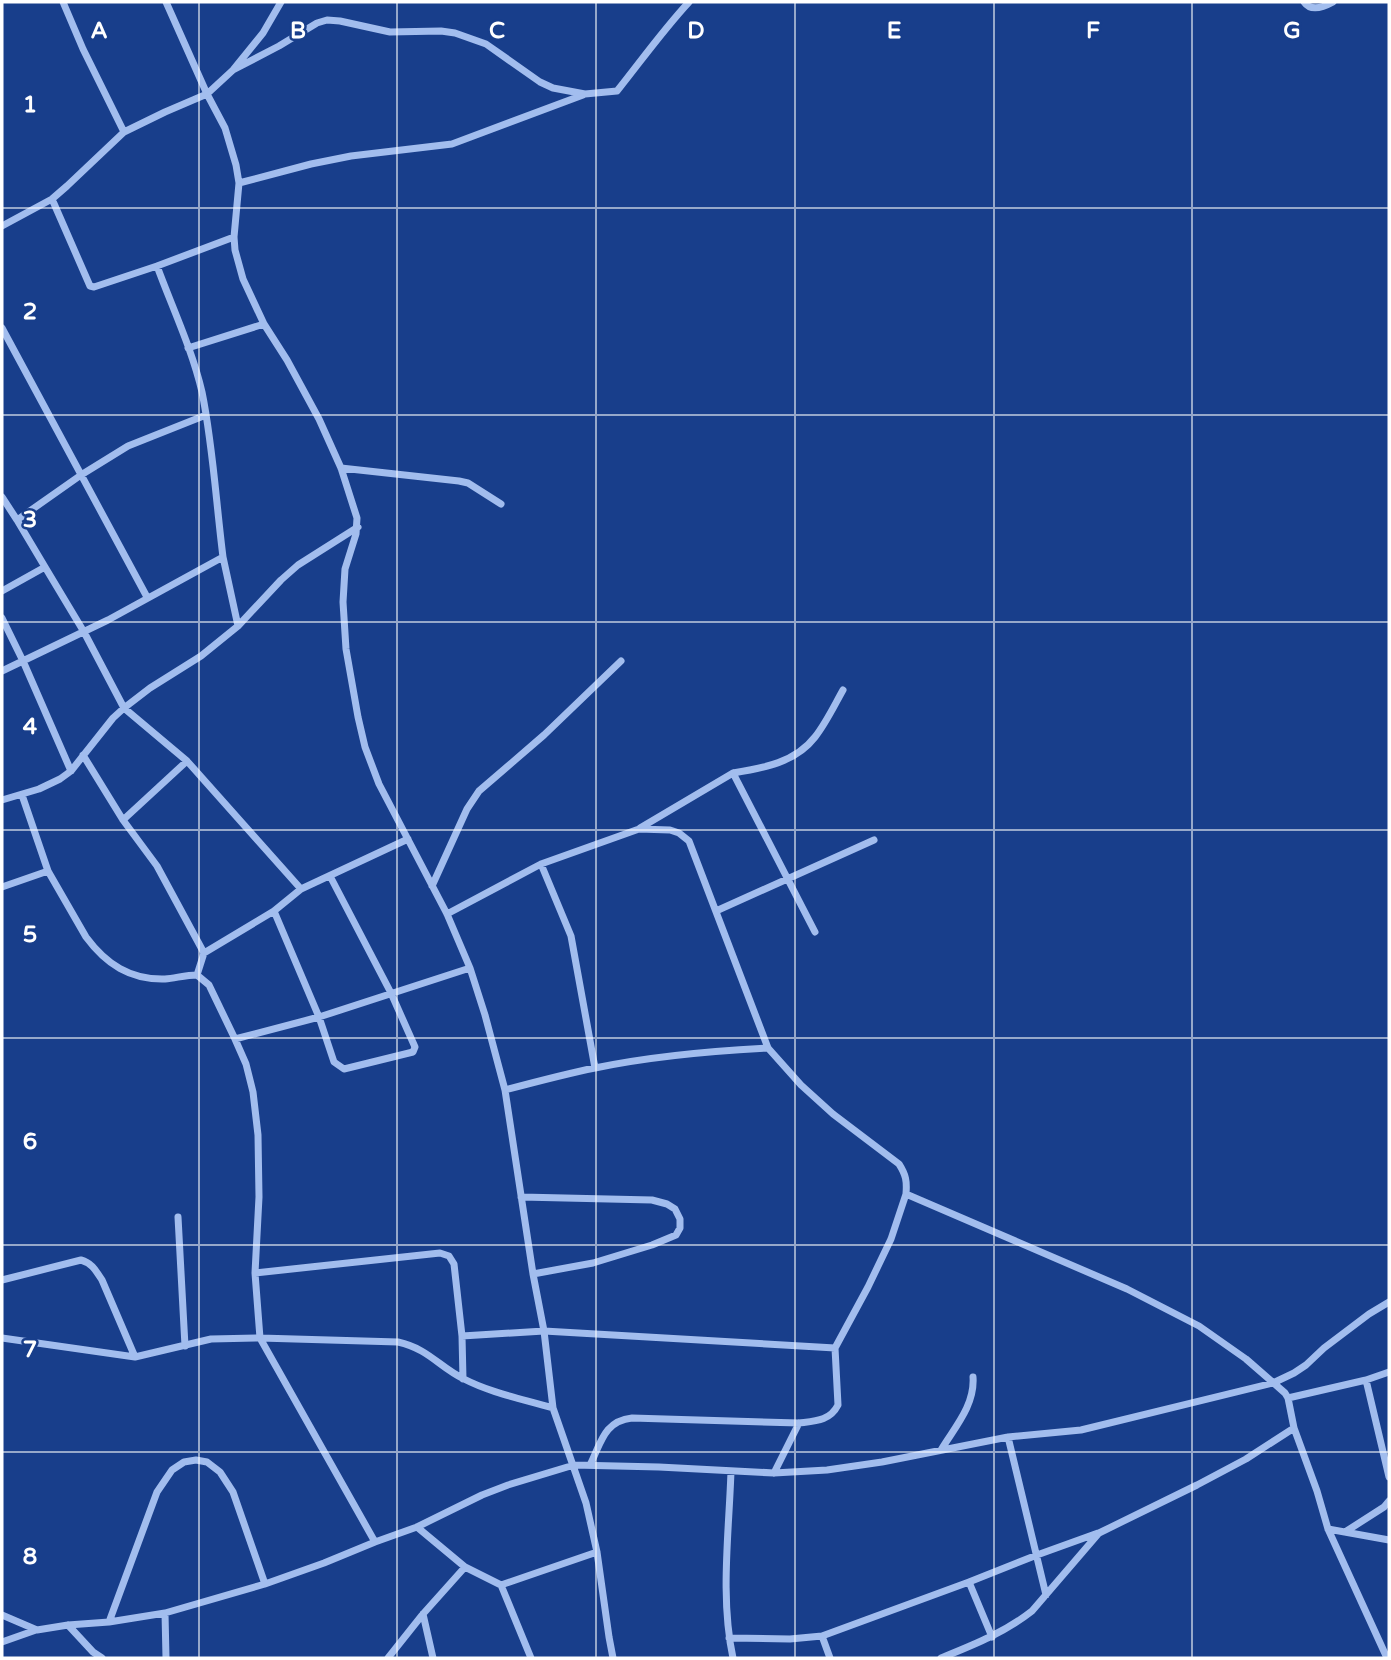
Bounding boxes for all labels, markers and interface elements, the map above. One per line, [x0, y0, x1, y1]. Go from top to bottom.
text: A [90, 17, 108, 45]
text: B [290, 17, 306, 45]
text: C [489, 17, 505, 45]
text: D [687, 17, 705, 45]
text: E [887, 17, 901, 45]
text: F [1086, 17, 1100, 45]
text: G [1283, 17, 1301, 45]
text: 1 [23, 91, 37, 119]
text: 2 [23, 298, 37, 326]
text: 3 [23, 506, 37, 534]
text: 4 [23, 713, 38, 741]
text: 5 [23, 921, 37, 949]
text: 6 [23, 1128, 37, 1156]
text: 7 [23, 1336, 37, 1364]
text: 8 [23, 1543, 37, 1571]

